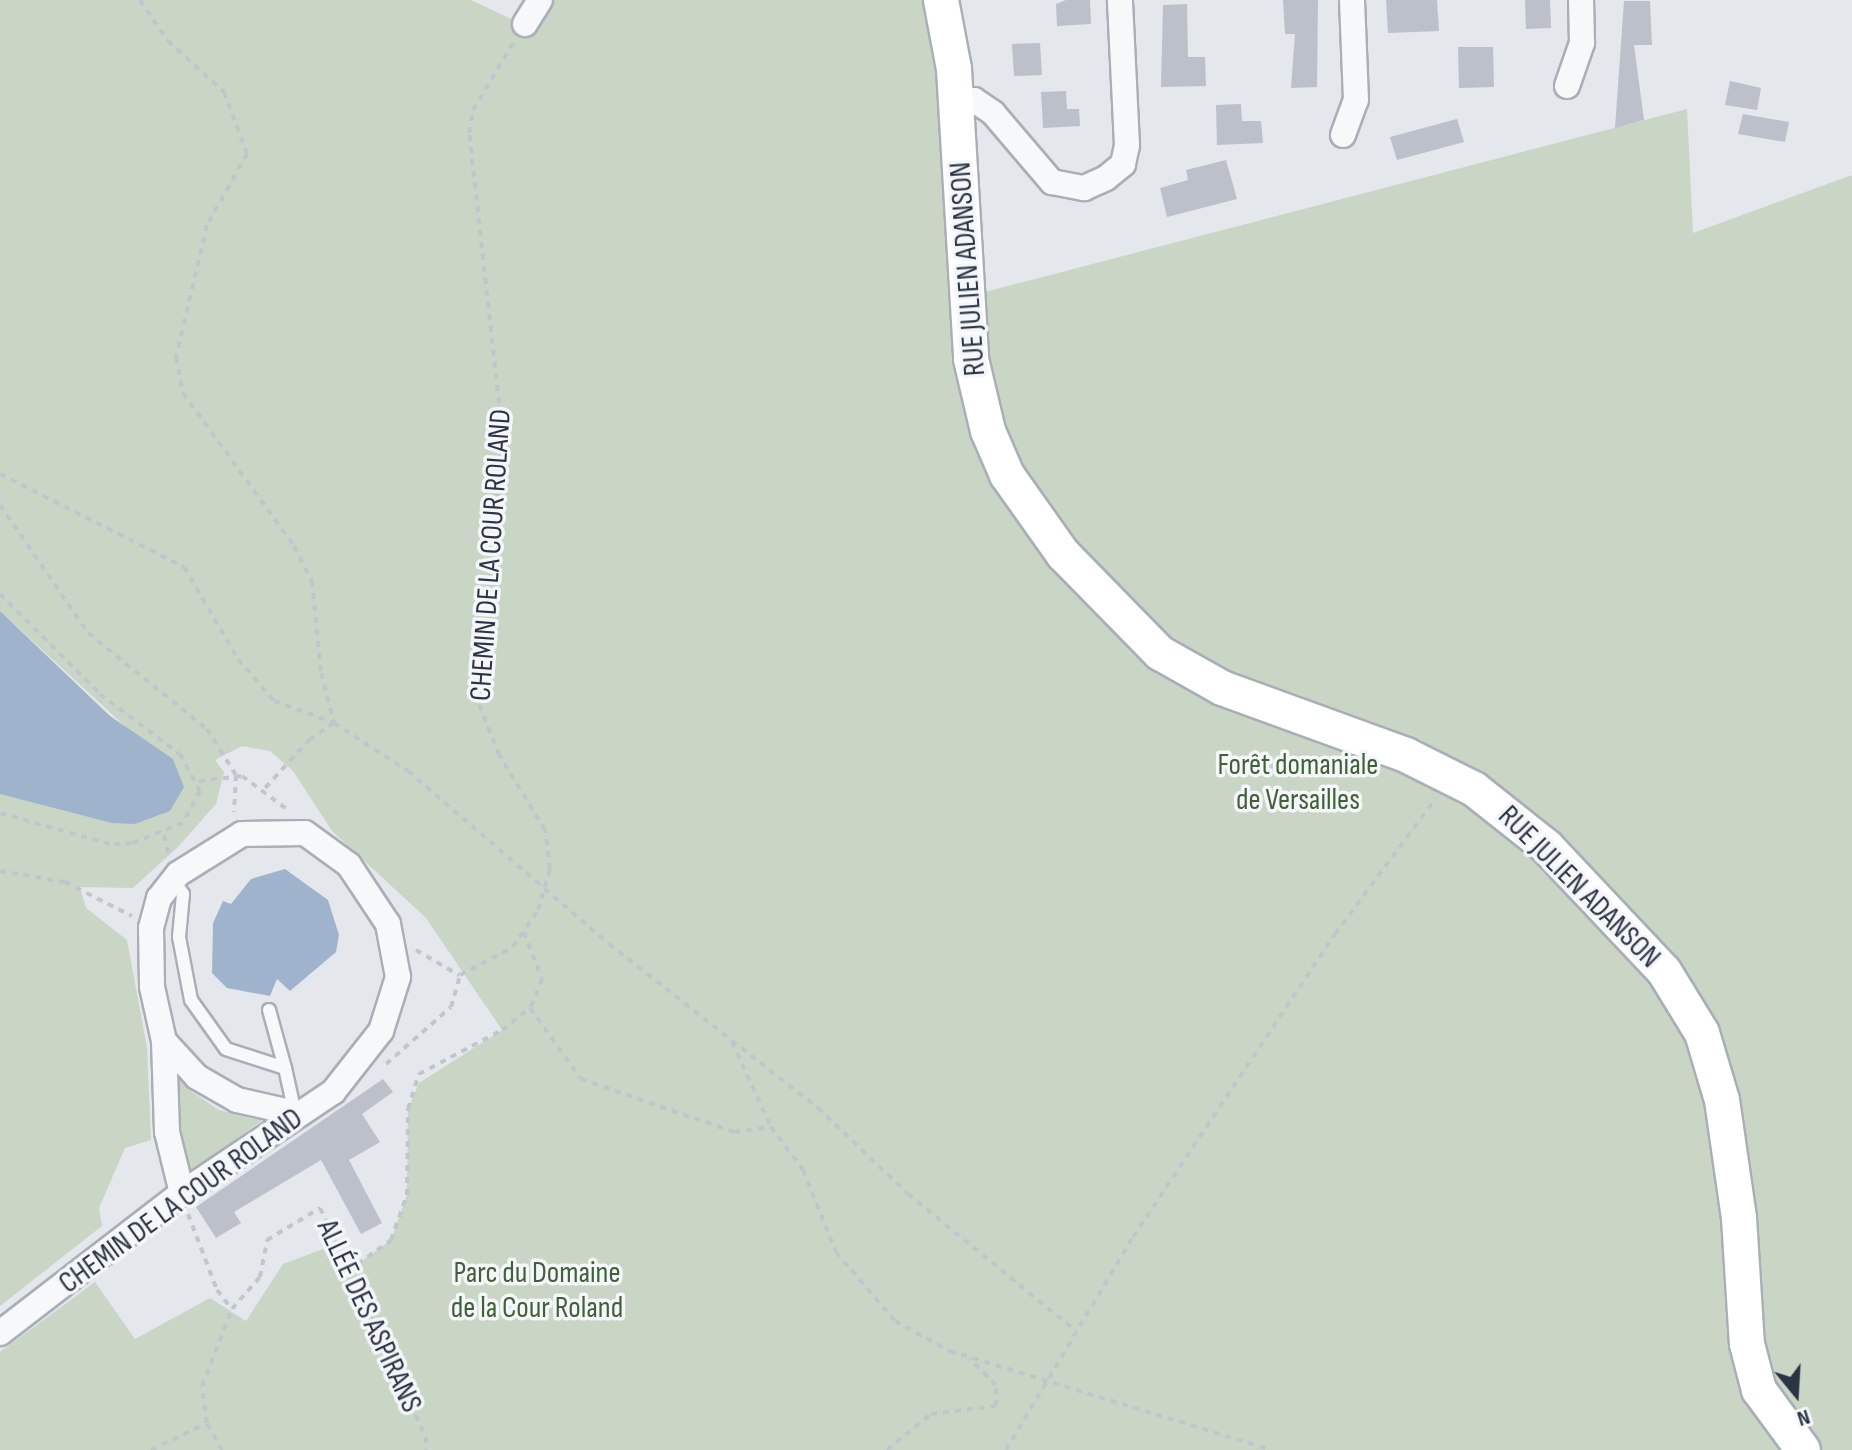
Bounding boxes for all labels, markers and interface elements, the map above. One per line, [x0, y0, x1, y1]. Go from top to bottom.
street label: RUE JULIEN ADANSON [943, 161, 993, 377]
street label: CHEMIN DE LA COUR ROLAND [463, 408, 519, 702]
park label: Forêt domaniale de Versailles [1218, 747, 1378, 818]
street label: RUE JULIEN ADANSON [1490, 798, 1668, 976]
street label: CHEMIN DE LA COUR ROLAND [52, 1101, 310, 1301]
street label: ALLÉE DES ASPIRANS [309, 1214, 429, 1418]
park label: Parc du Domaine de la Cour Roland [451, 1255, 623, 1326]
north arrow [1756, 1354, 1836, 1434]
text: N [1794, 1403, 1813, 1432]

